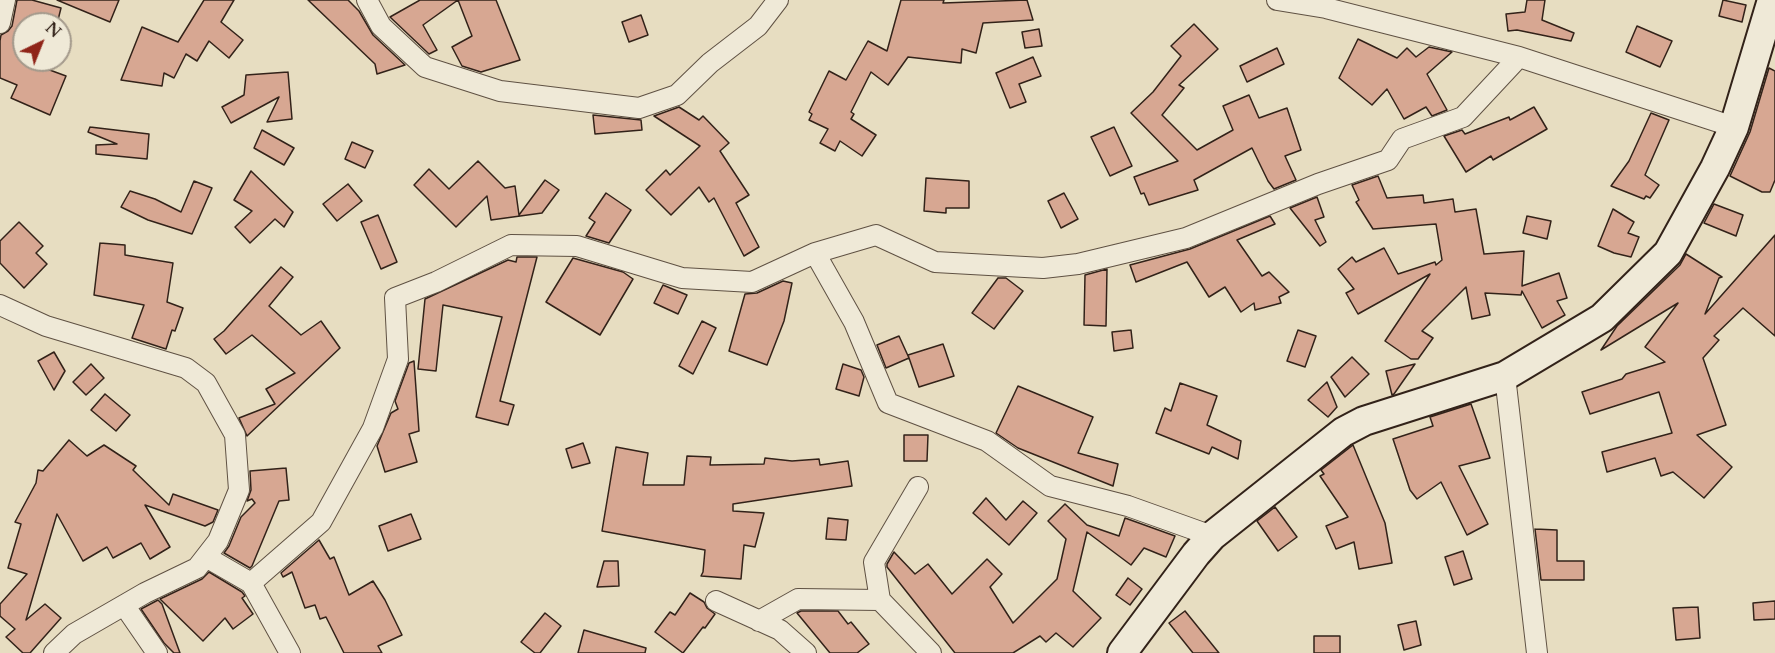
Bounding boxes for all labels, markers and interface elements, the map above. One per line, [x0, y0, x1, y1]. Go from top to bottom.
north arrow [12, 12, 72, 72]
text: N [40, 18, 65, 43]

